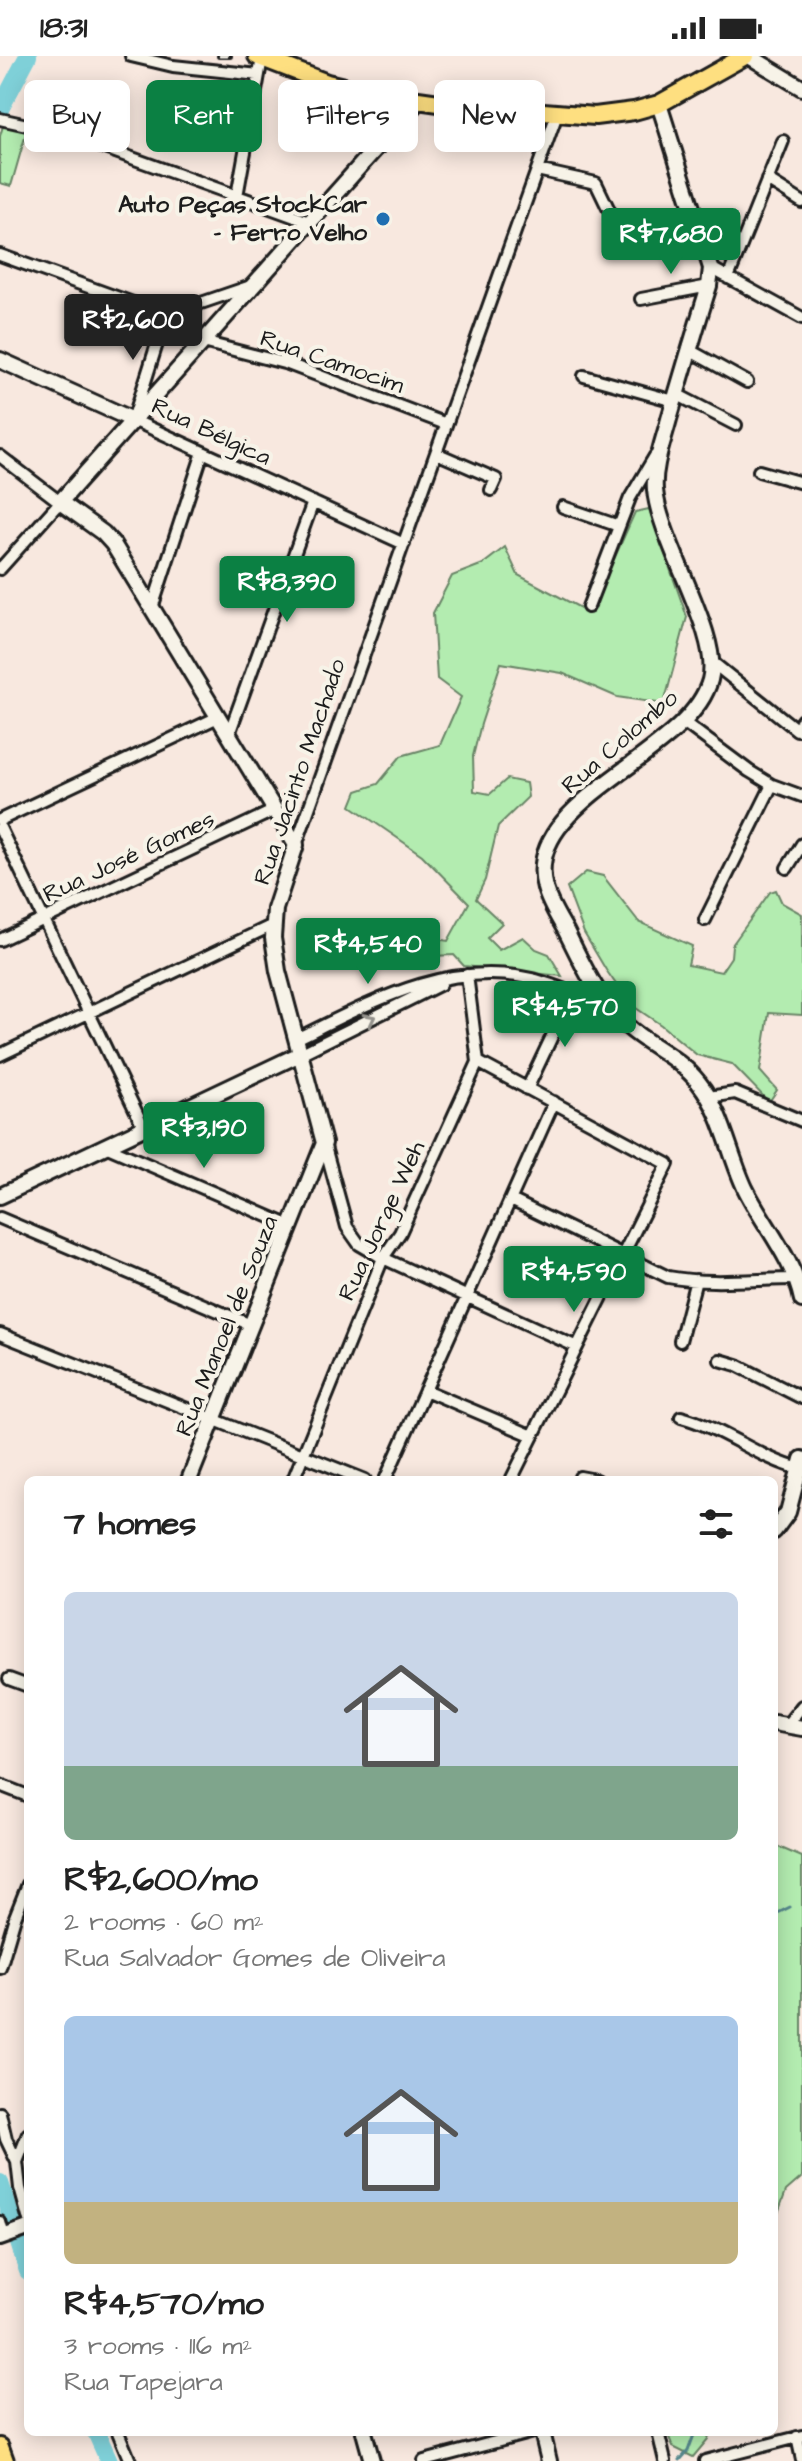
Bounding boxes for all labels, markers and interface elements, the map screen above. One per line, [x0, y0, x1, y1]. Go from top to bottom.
text: 18:31 [40, 7, 87, 49]
chip: Buy [24, 80, 130, 152]
chip: Rent [146, 80, 262, 152]
chip: Filters [278, 80, 418, 152]
chip: New [434, 80, 545, 152]
place label: Auto Peças StockCar - Ferro Velho [118, 188, 368, 250]
pin: R$7,680 [597, 208, 745, 276]
marker: Auto Peças StockCar - Ferro Velho [374, 210, 392, 228]
text: R$7,680 [619, 216, 723, 252]
pin: R$2,600 [59, 294, 207, 362]
text: R$2,600 [82, 302, 184, 338]
street label: Rua Camocim [256, 322, 409, 403]
street label: Rua Bélgica [145, 389, 276, 475]
pin: R$8,390 [213, 556, 361, 624]
text: R$8,390 [238, 564, 336, 600]
street label: Rua Jacinto Machado [245, 654, 355, 889]
street label: Rua Colombo [554, 681, 686, 802]
street label: Rua José Gomes [38, 802, 220, 912]
pin: R$4,540 [294, 918, 442, 986]
text: R$4,540 [314, 926, 422, 962]
pin: R$4,570 [491, 981, 639, 1049]
text: R$4,570 [512, 989, 618, 1025]
one-way arrow [361, 1014, 376, 1029]
pin: R$3,190 [130, 1102, 278, 1170]
text: R$3,190 [161, 1110, 247, 1146]
street label: Rua Jorge Weh [330, 1135, 435, 1307]
street label: Rua Manoel de Souza [167, 1211, 287, 1441]
pin: R$4,590 [500, 1246, 648, 1314]
text: R$4,590 [522, 1254, 626, 1290]
text: 7 homes [64, 1500, 196, 1548]
icon: filters [694, 1502, 738, 1546]
icon: home [329, 1644, 473, 1788]
text: R$2,600/mo [64, 1856, 258, 1904]
text: 2 rooms · 60 m² [64, 1904, 264, 1940]
text: Rua Salvador Gomes de Oliveira [64, 1940, 446, 1976]
icon: home [329, 2068, 473, 2212]
text: R$4,570/mo [64, 2280, 264, 2328]
text: 3 rooms · 116 m² [64, 2328, 252, 2364]
text: Rua Tapejara [64, 2364, 223, 2400]

